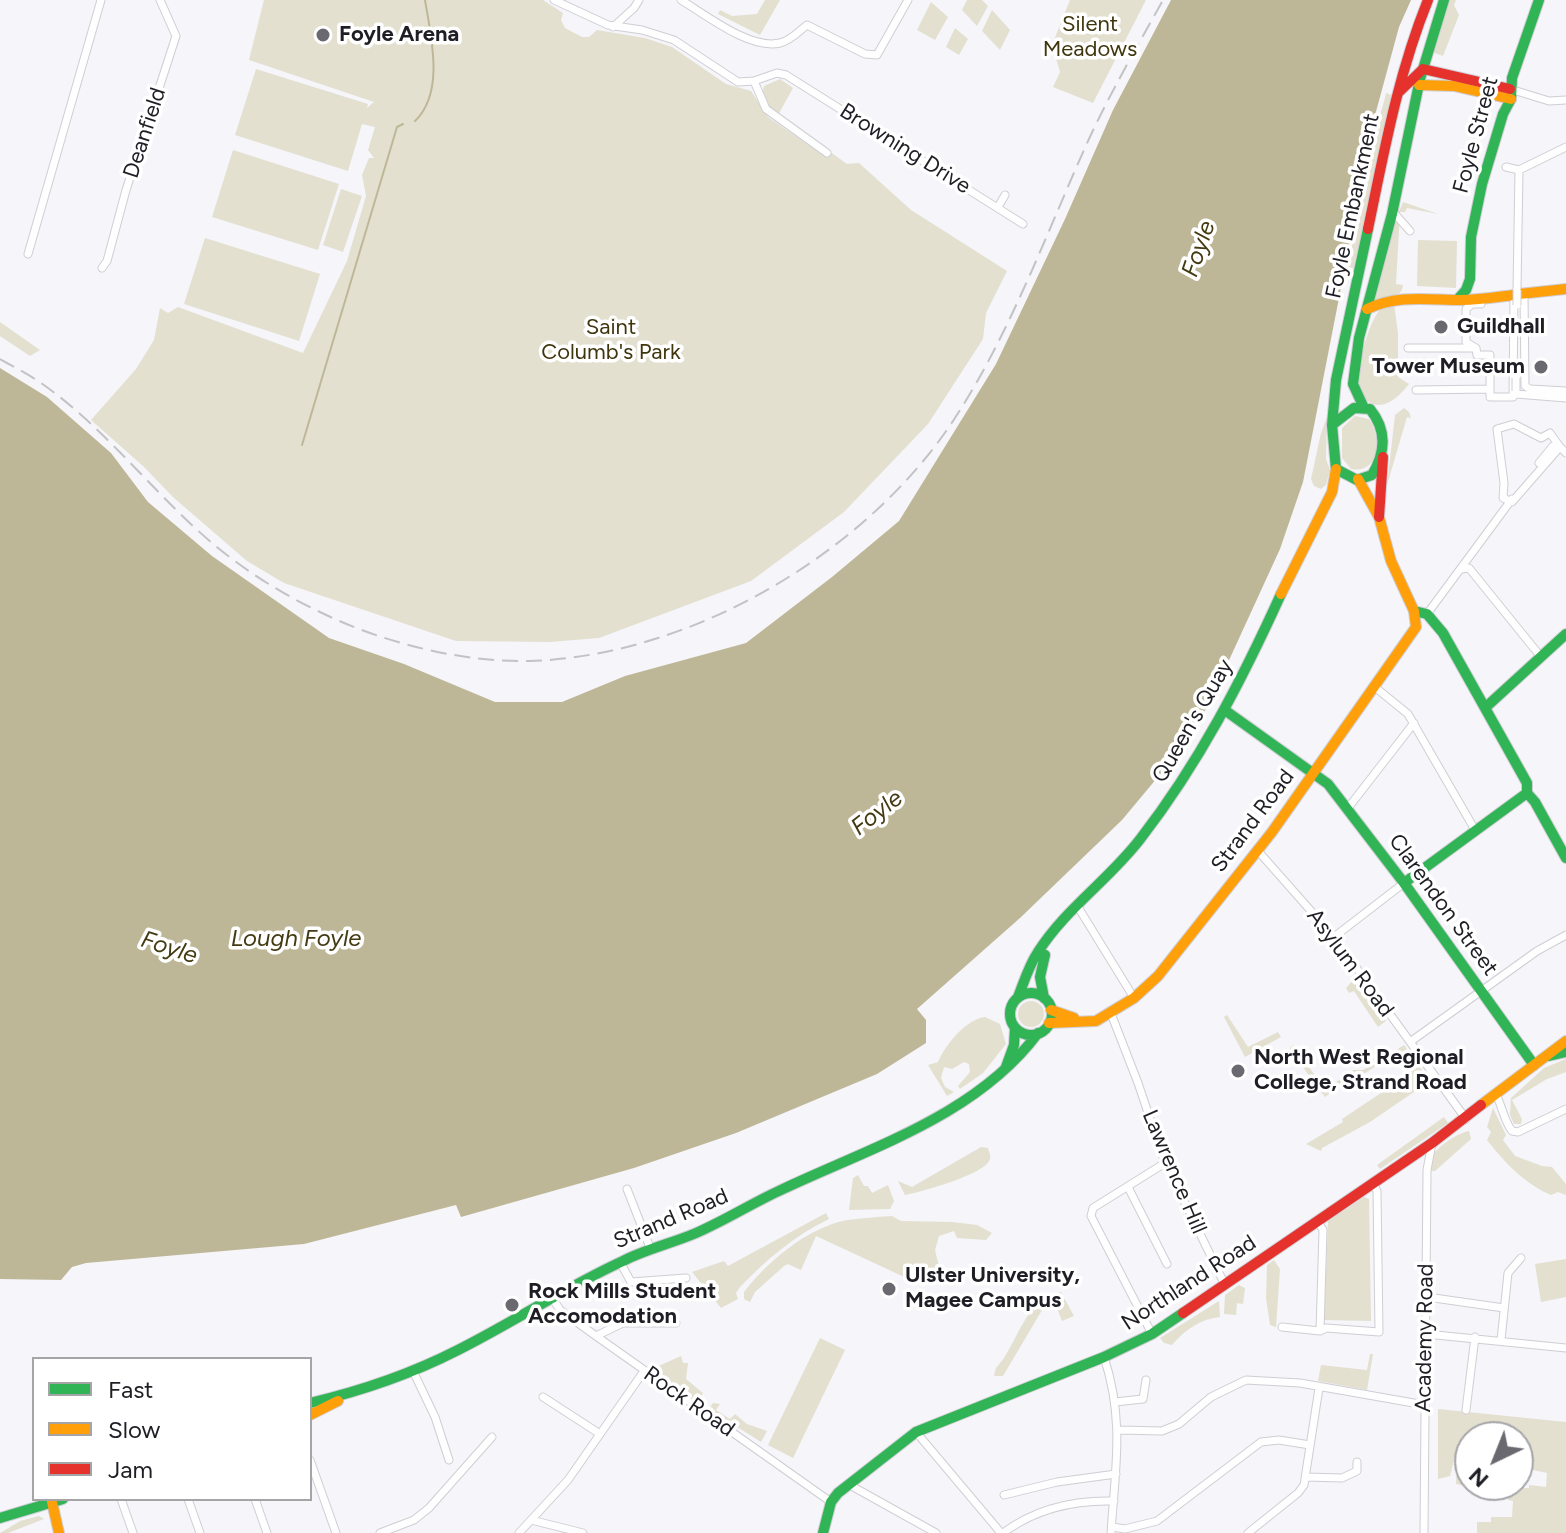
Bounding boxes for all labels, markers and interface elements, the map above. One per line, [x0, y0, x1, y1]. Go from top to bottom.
park label: Silent Meadows [1043, 12, 1137, 64]
place label: Foyle Arena [339, 22, 459, 48]
marker: Foyle Arena [314, 26, 332, 44]
street label: Foyle Street [1448, 74, 1504, 196]
street label: Deanfield [118, 84, 172, 182]
street label: Browning Drive [835, 98, 975, 200]
street label: Foyle Embankment [1321, 111, 1385, 301]
water label: Foyle [1176, 217, 1222, 281]
place label: Guildhall [1457, 314, 1545, 340]
park label: Saint Columb's Park [541, 315, 681, 366]
marker: Guildhall [1432, 318, 1450, 336]
place label: Tower Museum [1372, 354, 1525, 380]
marker: Tower Museum [1532, 358, 1550, 376]
street label: Queen's Quay [1147, 655, 1239, 787]
street label: Strand Road [1206, 764, 1300, 878]
water label: Foyle [845, 784, 909, 842]
street label: Clarendon Street [1383, 829, 1503, 981]
street label: Asylum Road [1301, 904, 1399, 1022]
water label: Foyle [137, 925, 201, 971]
water label: Lough Foyle [231, 925, 361, 953]
place label: North West Regional College, Strand Road [1254, 1045, 1467, 1096]
marker: North West Regional College, Strand Road [1229, 1062, 1247, 1080]
street label: Lawrence Hill [1136, 1106, 1212, 1238]
street label: Strand Road [610, 1183, 732, 1255]
street label: Northland Road [1117, 1230, 1261, 1336]
place label: Ulster University, Magee Campus [905, 1263, 1080, 1314]
street label: Academy Road [1411, 1263, 1439, 1413]
place label: Rock Mills Student Accomodation [528, 1279, 716, 1330]
marker: Ulster University, Magee Campus [880, 1280, 898, 1298]
marker: Rock Mills Student Accomodation [503, 1296, 521, 1314]
legend [32, 1357, 312, 1501]
street label: Rock Road [638, 1361, 740, 1443]
text: Fast [108, 1375, 153, 1404]
text: Slow [108, 1415, 160, 1444]
north arrow [1454, 1421, 1534, 1501]
text: Jam [108, 1455, 153, 1484]
text: N [1463, 1462, 1494, 1493]

